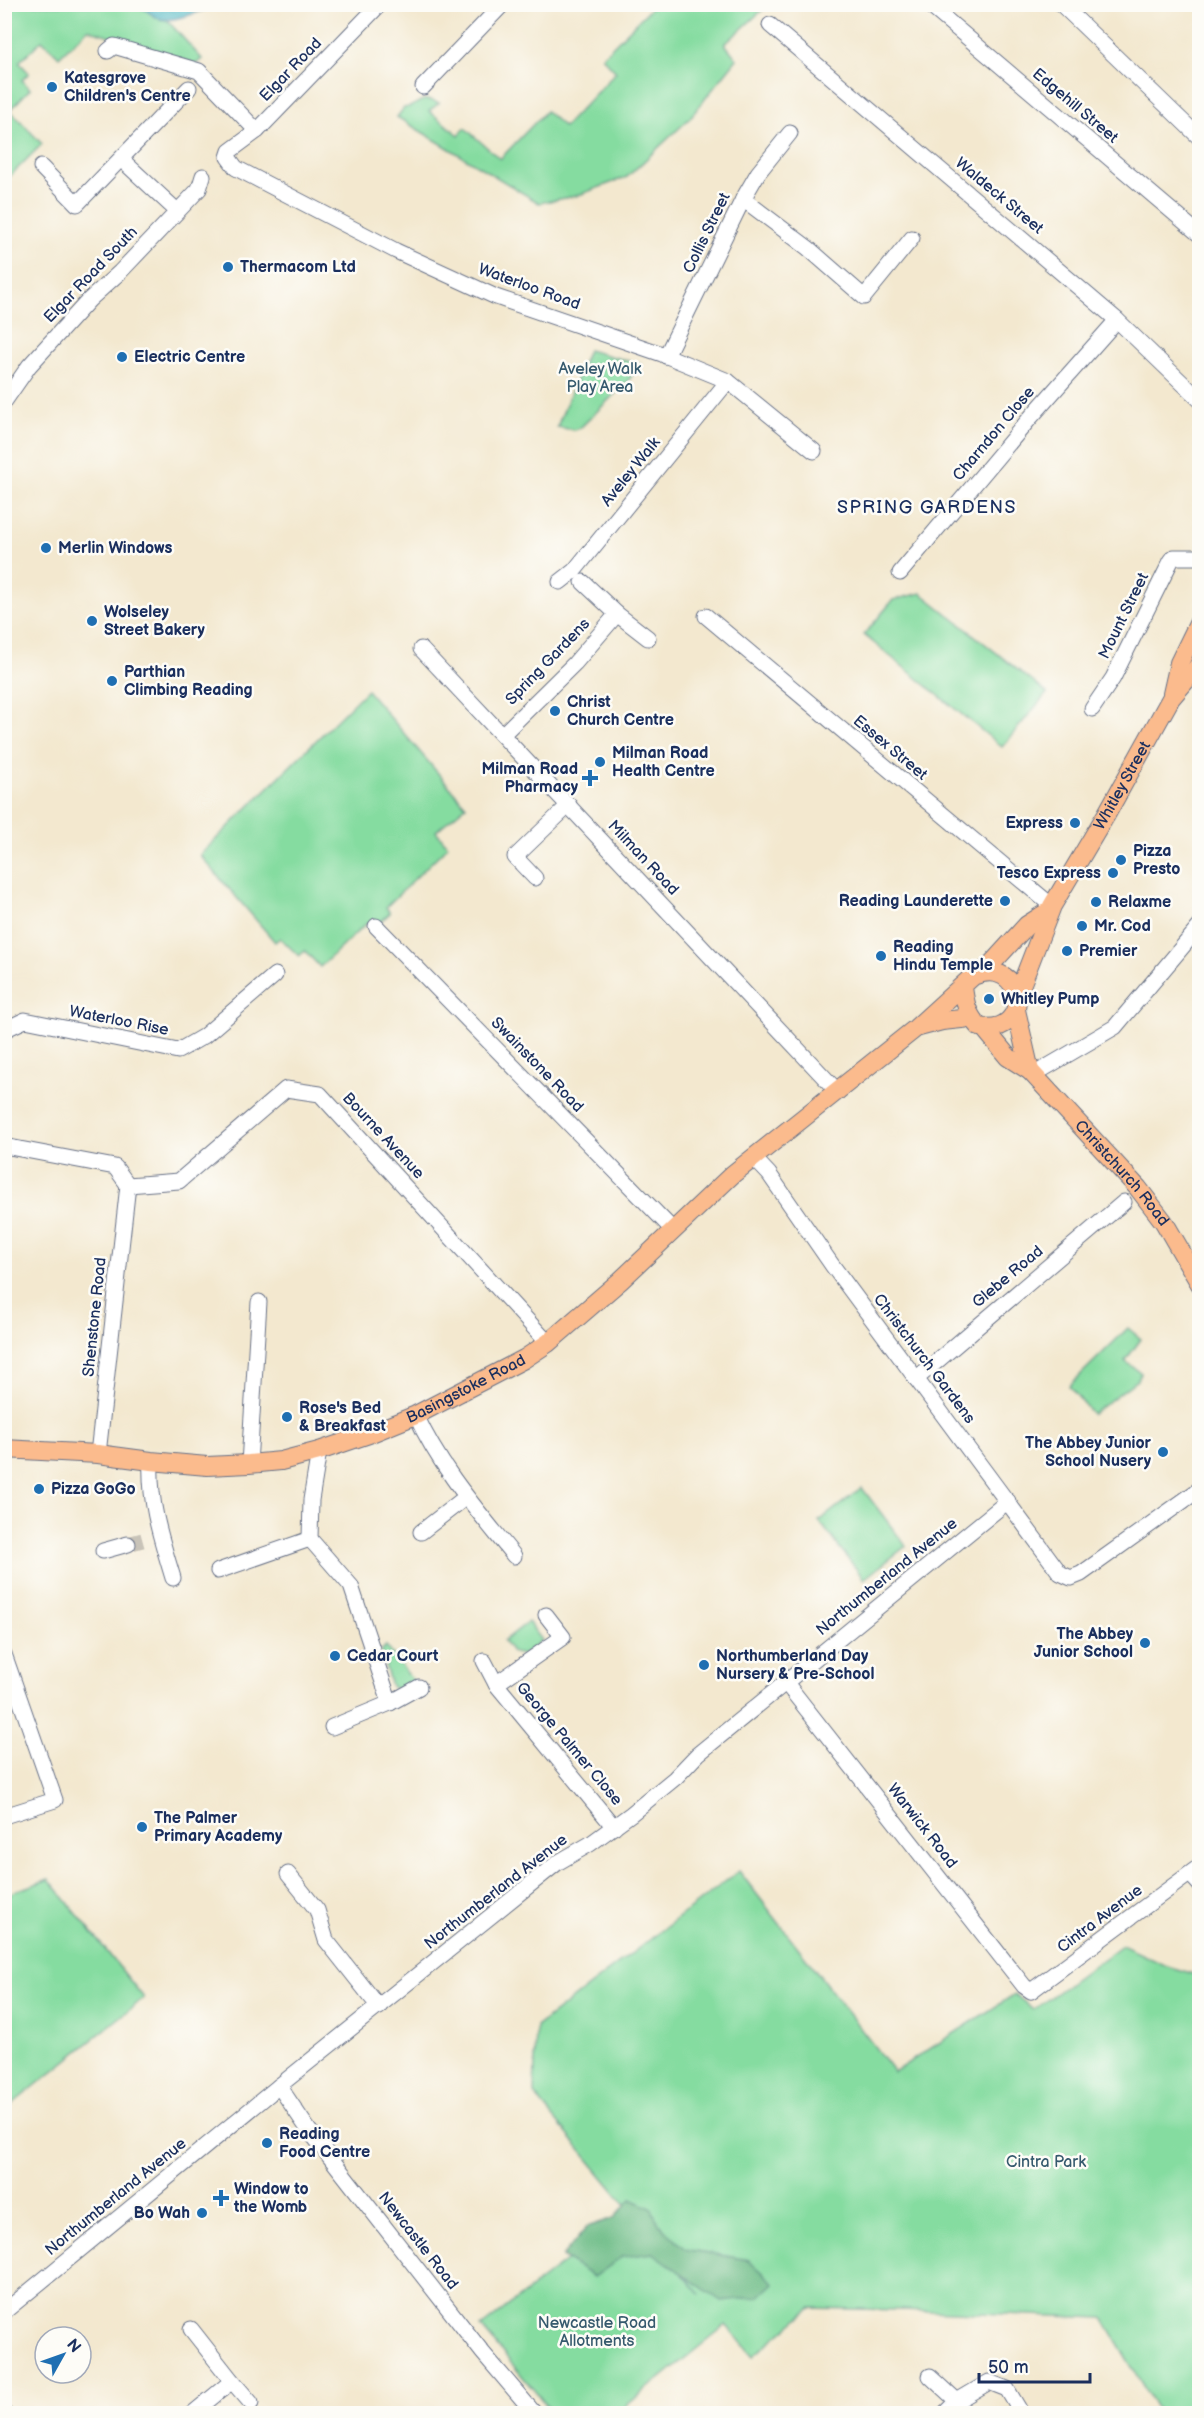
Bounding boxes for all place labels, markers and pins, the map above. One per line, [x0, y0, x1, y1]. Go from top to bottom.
place label: Katesgrove Children's Centre [64, 69, 191, 106]
marker: Katesgrove Children's Centre [45, 80, 59, 94]
place label: Thermacom Ltd [240, 258, 356, 277]
marker: Thermacom Ltd [221, 260, 235, 274]
place label: Electric Centre [134, 348, 245, 367]
marker: Electric Centre [115, 350, 129, 364]
place label: Merlin Windows [58, 539, 173, 558]
marker: Merlin Windows [39, 541, 53, 555]
place label: Wolseley Street Bakery [104, 603, 206, 640]
marker: Wolseley Street Bakery [85, 614, 99, 628]
place label: Parthian Climbing Reading [124, 663, 253, 700]
marker: Parthian Climbing Reading [105, 674, 119, 688]
place label: Christ Church Centre [567, 693, 674, 730]
marker: Christ Church Centre [548, 704, 562, 718]
place label: Milman Road Health Centre [612, 744, 715, 781]
marker: Milman Road Health Centre [593, 755, 607, 769]
place label: Milman Road Pharmacy [482, 760, 579, 797]
marker: Milman Road Pharmacy [583, 771, 597, 785]
place label: Express [1005, 814, 1063, 833]
marker: Express [1068, 816, 1082, 830]
place label: Pizza Presto [1133, 842, 1180, 879]
marker: Pizza Presto [1114, 853, 1128, 867]
place label: Tesco Express [997, 864, 1101, 883]
marker: Tesco Express [1106, 866, 1120, 880]
place label: Reading Launderette [839, 892, 993, 911]
place label: Relaxme [1108, 893, 1171, 912]
marker: Reading Launderette [998, 894, 1012, 908]
marker: Relaxme [1089, 895, 1103, 909]
place label: Mr. Cod [1094, 917, 1151, 936]
marker: Mr. Cod [1075, 919, 1089, 933]
place label: Reading Hindu Temple [893, 938, 993, 975]
place label: Premier [1079, 942, 1138, 961]
marker: Premier [1060, 944, 1074, 958]
marker: Reading Hindu Temple [874, 949, 888, 963]
place label: Whitley Pump [1001, 990, 1099, 1009]
marker: Whitley Pump [982, 992, 996, 1006]
place label: Rose's Bed & Breakfast [299, 1399, 387, 1436]
marker: Rose's Bed & Breakfast [280, 1410, 294, 1424]
place label: The Abbey Junior School Nusery [1025, 1434, 1152, 1471]
marker: The Abbey Junior School Nusery [1156, 1445, 1170, 1459]
place label: Pizza GoGo [51, 1480, 136, 1499]
marker: Pizza GoGo [32, 1482, 46, 1496]
place label: The Abbey Junior School [1034, 1625, 1134, 1662]
marker: The Abbey Junior School [1138, 1636, 1152, 1650]
place label: Cedar Court [347, 1647, 439, 1666]
place label: Northumberland Day Nursery & Pre-School [716, 1647, 874, 1684]
marker: Cedar Court [328, 1649, 342, 1663]
marker: Northumberland Day Nursery & Pre-School [697, 1658, 711, 1672]
place label: The Palmer Primary Academy [154, 1809, 283, 1846]
marker: The Palmer Primary Academy [135, 1820, 149, 1834]
place label: Reading Food Centre [279, 2125, 370, 2162]
marker: Reading Food Centre [260, 2136, 274, 2150]
place label: Window to the Womb [233, 2180, 309, 2217]
marker: Window to the Womb [212, 2189, 230, 2207]
place label: Bo Wah [133, 2204, 190, 2223]
marker: Bo Wah [195, 2206, 209, 2220]

